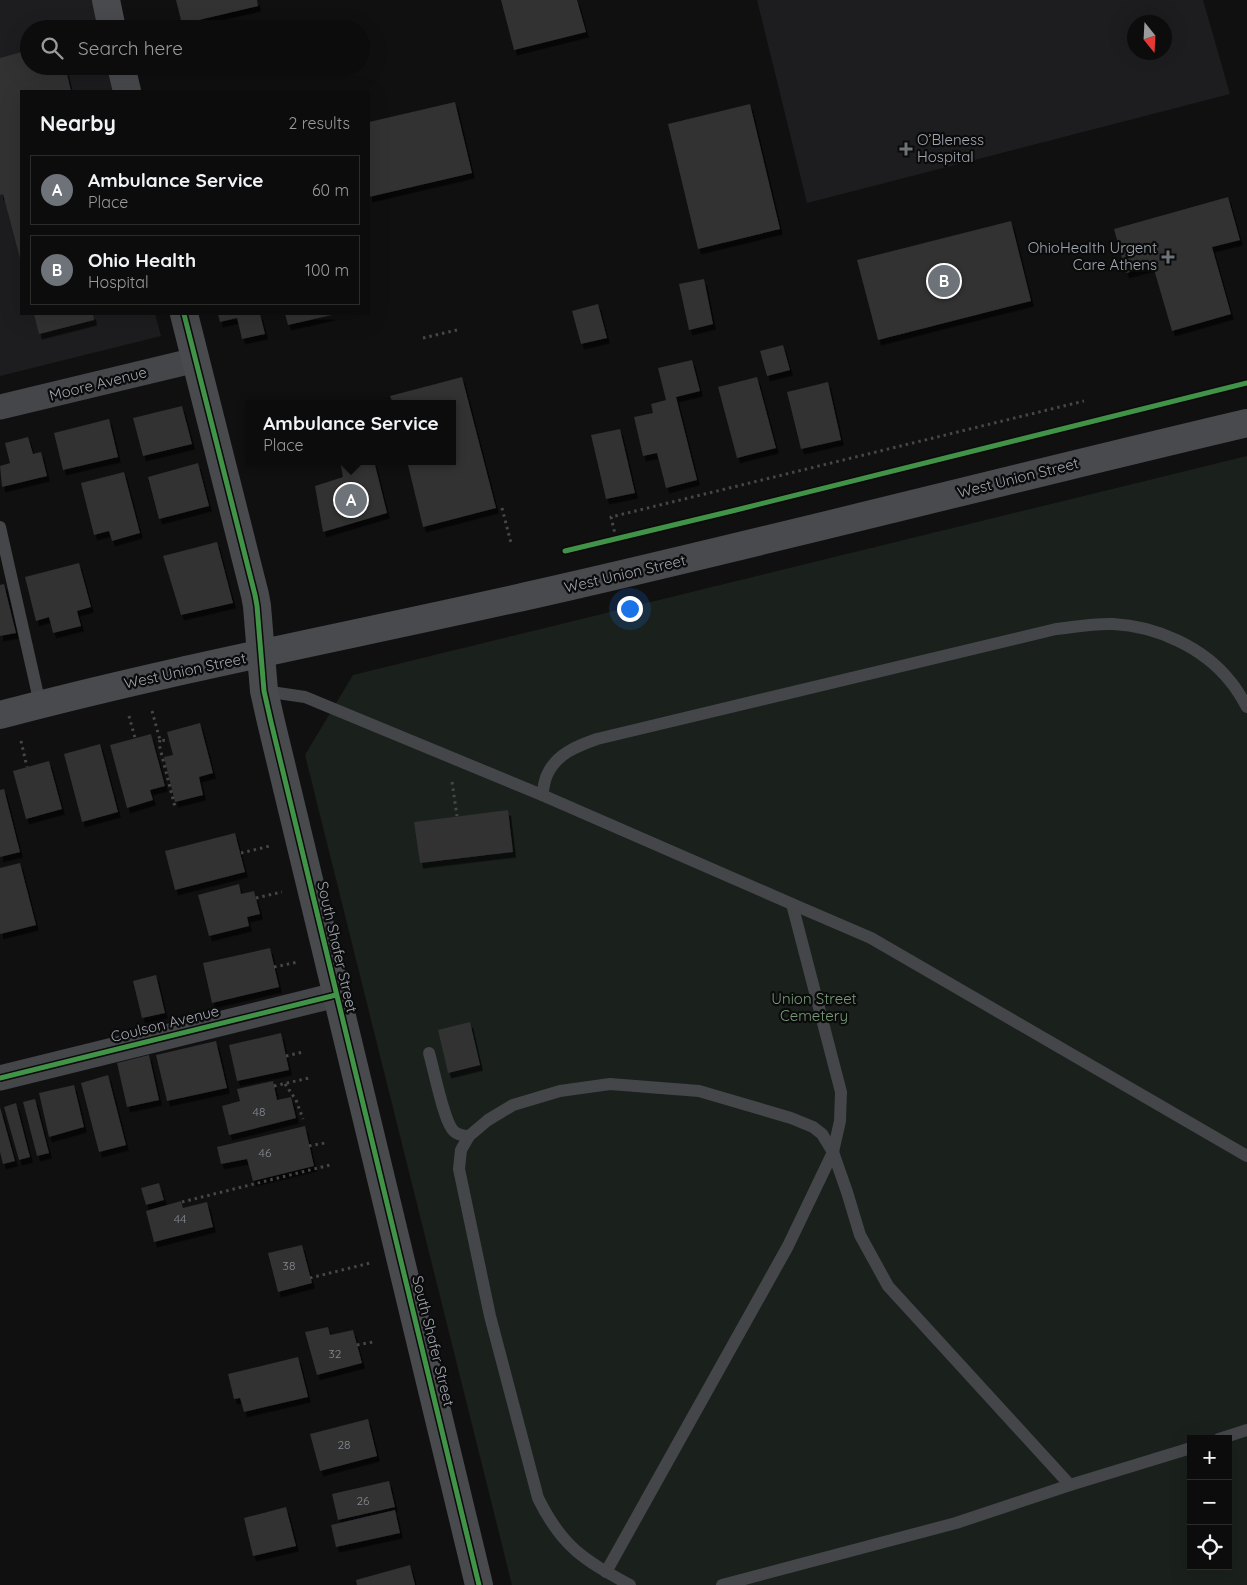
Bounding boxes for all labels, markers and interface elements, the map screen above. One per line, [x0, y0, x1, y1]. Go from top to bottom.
north arrow [1127, 15, 1172, 60]
search box [20, 20, 370, 75]
icon: search [38, 34, 66, 62]
text: Search here [78, 36, 183, 60]
text: Nearby [40, 110, 116, 136]
text: 2 results [288, 113, 350, 133]
place label: O’Bleness Hospital [917, 130, 984, 166]
marker: O’Bleness Hospital [899, 142, 913, 156]
text: Ambulance Service [88, 168, 264, 192]
text: A [52, 180, 62, 200]
text: 60 m [312, 180, 349, 200]
text: Place [88, 192, 128, 212]
place label: OhioHealth Urgent Care Athens [1028, 238, 1157, 274]
text: Ohio Health [88, 248, 196, 272]
marker: OhioHealth Urgent Care Athens [1161, 250, 1175, 264]
text: B [52, 260, 62, 280]
text: 100 m [305, 260, 349, 280]
pin: B [928, 262, 960, 300]
text: Hospital [88, 272, 149, 292]
street label: Moore Avenue [47, 362, 149, 405]
popup [246, 400, 456, 465]
text: Ambulance Service [263, 411, 439, 435]
text: Place [263, 435, 303, 455]
street label: West Union Street [955, 453, 1081, 502]
pin: A [335, 481, 367, 519]
street label: West Union Street [562, 550, 688, 597]
your location [617, 596, 643, 622]
street label: West Union Street [122, 648, 248, 693]
street label: South Shafer Street [313, 879, 362, 1014]
park label: Union Street Cemetery [771, 989, 857, 1025]
street label: Coulson Avenue [109, 1001, 221, 1046]
house number: 48 [253, 1104, 265, 1119]
house number: 46 [259, 1145, 272, 1160]
house number: 44 [174, 1211, 186, 1226]
house number: 38 [283, 1258, 295, 1273]
street label: South Shafer Street [408, 1274, 459, 1408]
house number: 32 [329, 1346, 342, 1361]
map controls [1187, 1435, 1232, 1570]
button: + [1187, 1435, 1232, 1480]
house number: 28 [337, 1437, 351, 1452]
button: − [1187, 1480, 1232, 1525]
house number: 26 [356, 1493, 370, 1508]
button: locate [1187, 1525, 1232, 1570]

